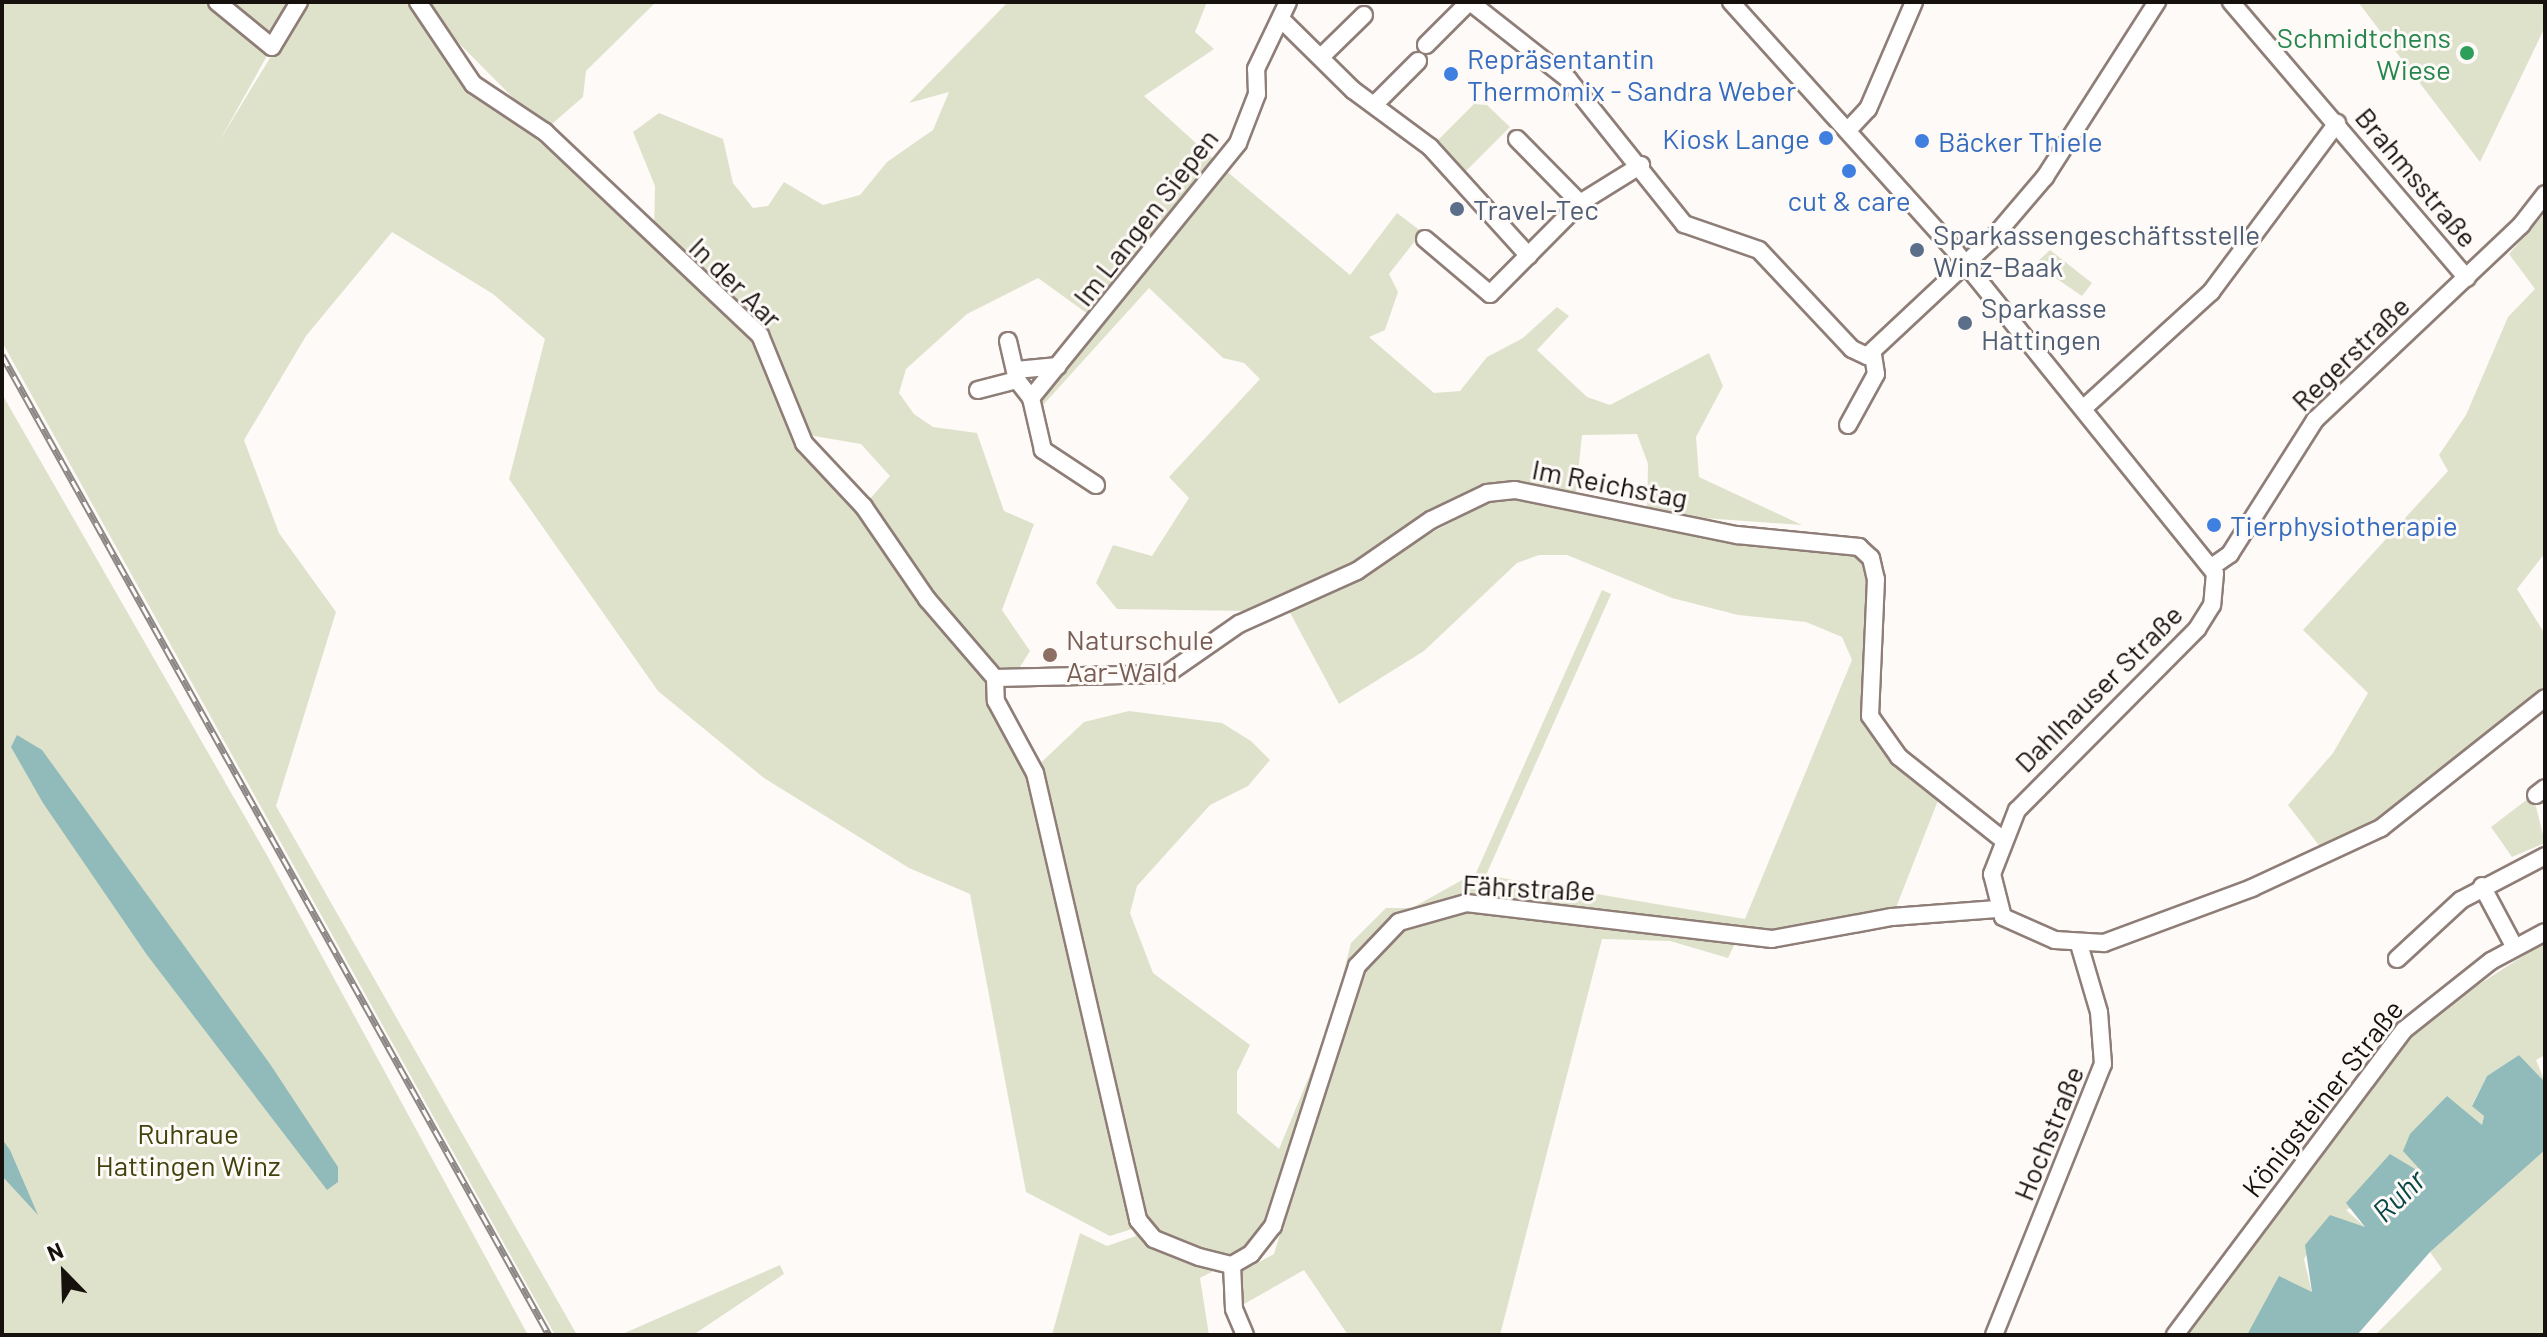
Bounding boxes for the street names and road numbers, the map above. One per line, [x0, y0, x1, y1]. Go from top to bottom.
street label: Brahmsstraße [2349, 100, 2485, 254]
street label: Im Langen Siepen [1065, 122, 1225, 312]
street label: In der Aar [683, 230, 789, 334]
street label: Regerstraße [2284, 289, 2416, 417]
street label: Im Reichstag [1529, 451, 1691, 515]
street label: Dahlhauser Straße [2007, 597, 2189, 779]
street label: Fährstraße [1462, 867, 1596, 907]
street label: Königsteiner Straße [2235, 993, 2409, 1203]
street label: Hochstraße [2006, 1061, 2090, 1205]

